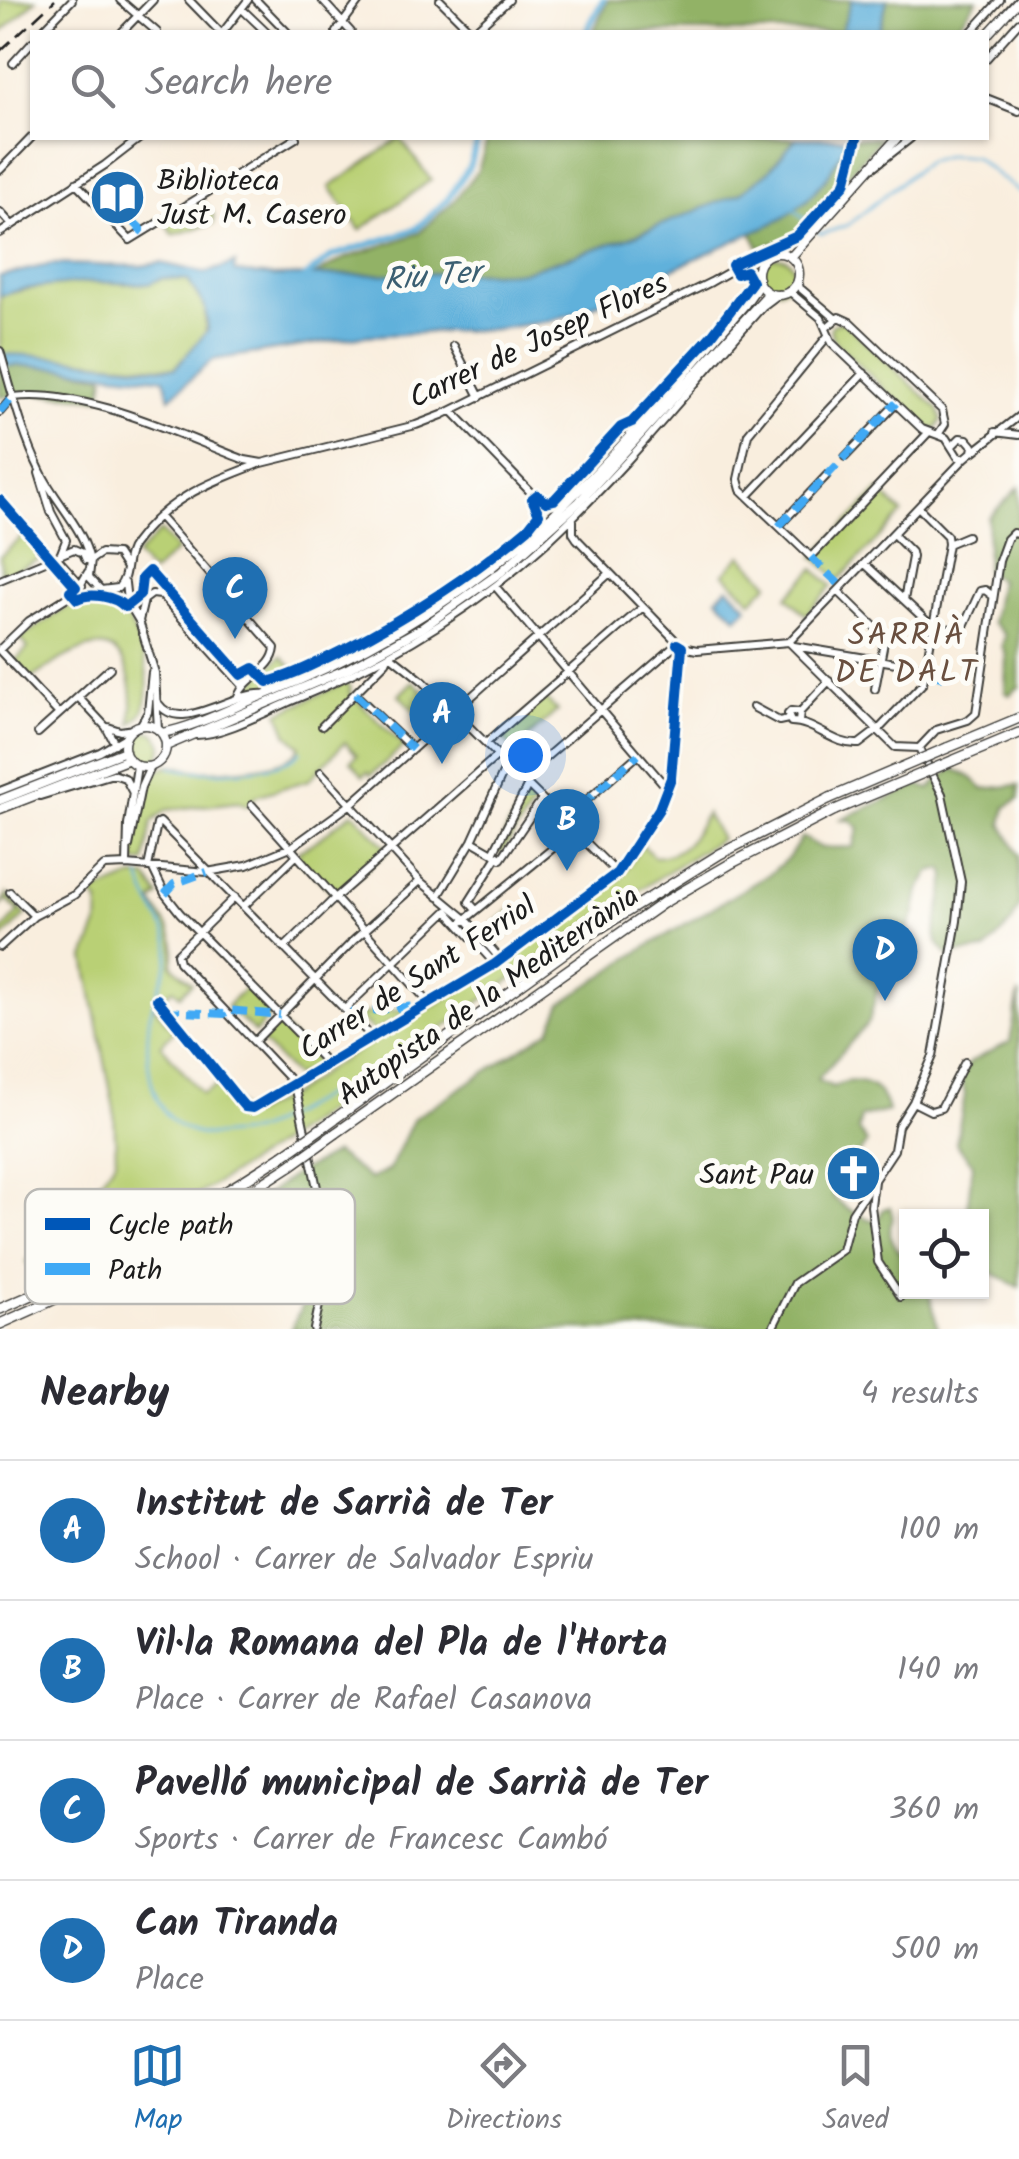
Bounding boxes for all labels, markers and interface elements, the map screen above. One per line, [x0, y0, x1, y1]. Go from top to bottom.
search box [30, 30, 989, 140]
text: Search here [145, 55, 332, 115]
icon: search [65, 58, 120, 113]
place label: Biblioteca Just M. Casero [157, 158, 347, 240]
library icon: Biblioteca Just M. Casero [88, 167, 148, 227]
water label: Riu Ter [382, 247, 489, 307]
street label: Carrer de Josep Flores [401, 261, 677, 423]
pin: C [202, 556, 268, 639]
district label: SARRIÀ DE DALT [835, 611, 980, 699]
pin: A [410, 682, 474, 764]
your location [500, 730, 551, 781]
pin: B [534, 788, 600, 871]
street label: Autopista de la Mediterrània [328, 874, 650, 1119]
street label: Carrer de Sant Ferriol [290, 884, 546, 1074]
pin: D [852, 918, 918, 1001]
church icon: Sant Pau [823, 1144, 883, 1204]
place label: Sant Pau [700, 1152, 814, 1200]
legend [25, 1189, 355, 1304]
text: Cycle path [108, 1204, 233, 1249]
map controls [899, 1209, 989, 1299]
button: locate [899, 1209, 989, 1299]
text: Path [108, 1249, 162, 1294]
text: Nearby [40, 1361, 169, 1428]
text: 4 results [861, 1369, 979, 1420]
text: Institut de Sarrià de Ter [135, 1475, 552, 1535]
text: A [62, 1505, 83, 1556]
text: 100 m [899, 1505, 979, 1556]
text: School · Carrer de Salvador Espriu [135, 1535, 593, 1586]
text: Vil·la Romana del Pla de l'Horta [135, 1615, 667, 1675]
text: B [63, 1645, 82, 1696]
text: 140 m [897, 1645, 979, 1696]
text: Place · Carrer de Rafael Casanova [135, 1675, 592, 1726]
text: Pavelló municipal de Sarrià de Ter [135, 1755, 708, 1815]
text: C [63, 1785, 82, 1836]
text: 360 m [889, 1785, 979, 1836]
text: Sports · Carrer de Francesc Cambó [135, 1815, 608, 1866]
text: Can Tiranda [135, 1895, 338, 1955]
text: D [62, 1925, 83, 1976]
text: 500 m [892, 1925, 979, 1976]
text: Place [135, 1955, 204, 2006]
tab: Map [130, 2038, 185, 2143]
tab: Directions [446, 2038, 562, 2143]
tab: Saved [822, 2038, 889, 2143]

